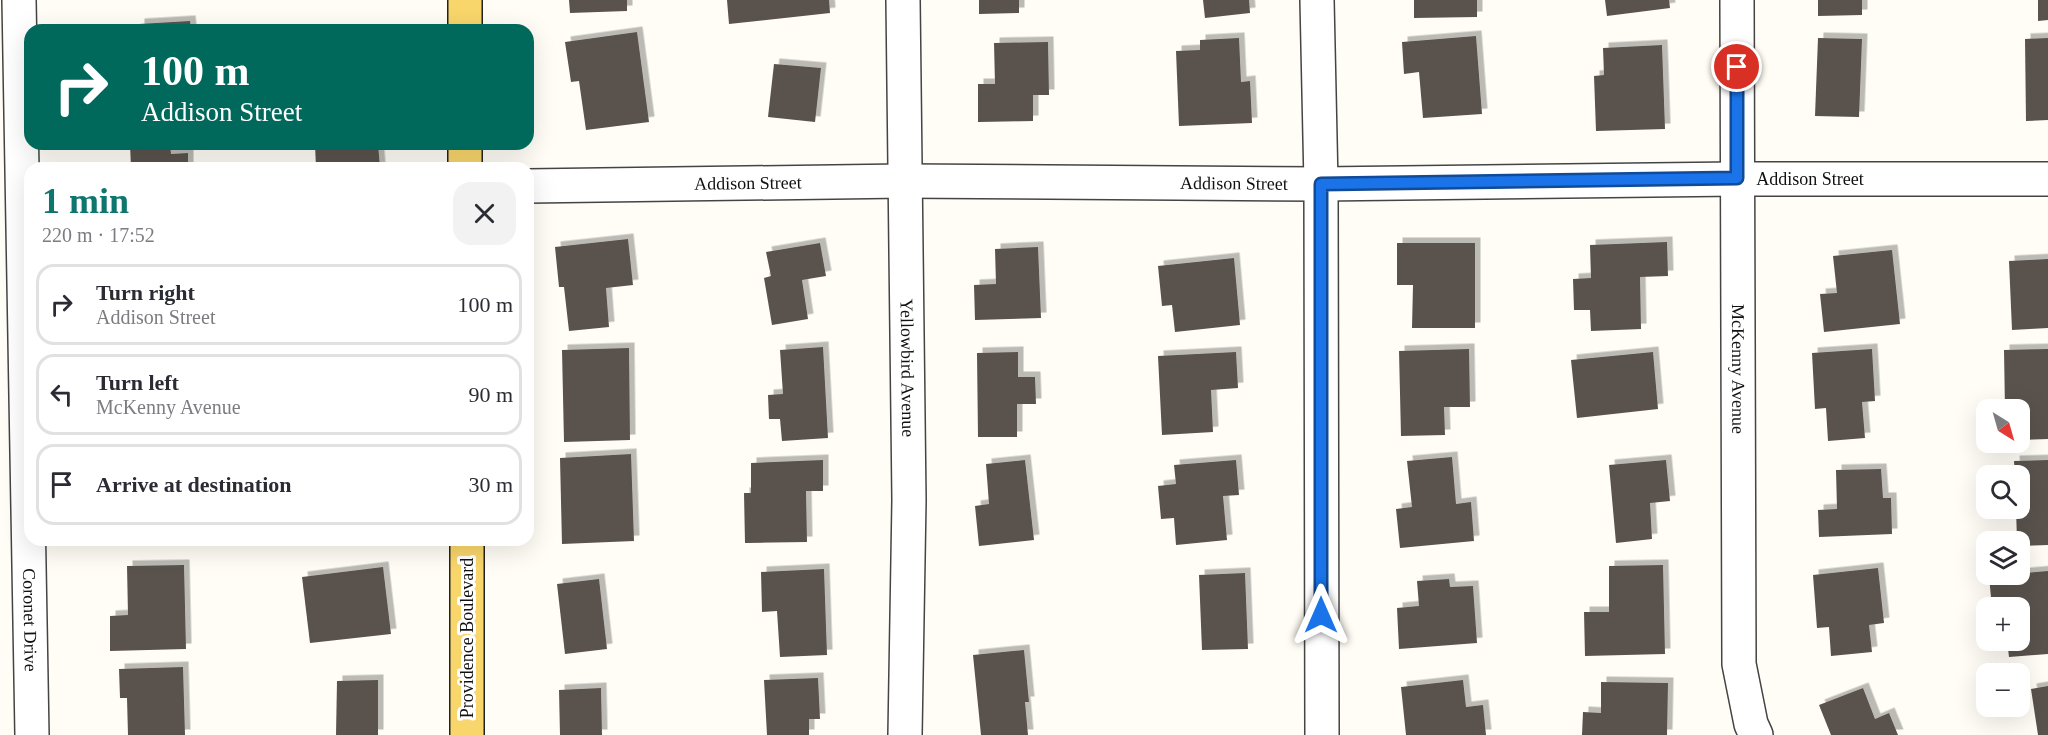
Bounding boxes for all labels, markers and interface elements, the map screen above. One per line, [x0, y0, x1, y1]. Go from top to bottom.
pin [1711, 41, 1762, 92]
icon: right [42, 48, 120, 126]
text: 100 m [141, 48, 250, 94]
icon: arrive [1720, 50, 1753, 83]
text: Addison Street [141, 97, 302, 127]
street label: Addison Street [1756, 169, 1864, 189]
street label: Addison Street [694, 172, 802, 194]
street label: Addison Street [1180, 173, 1288, 194]
text: 1 min [42, 181, 129, 221]
button: close [453, 182, 516, 245]
text: 220 m · 17:52 [42, 224, 155, 246]
text: Turn right [96, 280, 195, 305]
icon: right [45, 288, 78, 321]
text: 100 m [457, 292, 513, 317]
street label: Yellowbird Avenue [897, 299, 918, 437]
street label: McKenny Avenue [1728, 304, 1748, 434]
text: Addison Street [96, 306, 215, 328]
text: Turn left [96, 370, 179, 395]
icon: left [45, 378, 78, 411]
text: 90 m [468, 382, 513, 407]
text: McKenny Avenue [96, 396, 241, 418]
north arrow [1976, 399, 2030, 453]
map controls [1976, 399, 2030, 717]
button: search [1976, 465, 2030, 519]
icon: arrive [45, 468, 78, 501]
text: Arrive at destination [96, 472, 292, 497]
text: 30 m [468, 472, 513, 497]
button: layers [1976, 531, 2030, 585]
street label: Providence Boulevard [457, 558, 477, 718]
street label: Coronet Drive [19, 568, 41, 672]
position arrow [1289, 583, 1353, 647]
button: + [1976, 597, 2030, 651]
button: − [1976, 663, 2030, 717]

